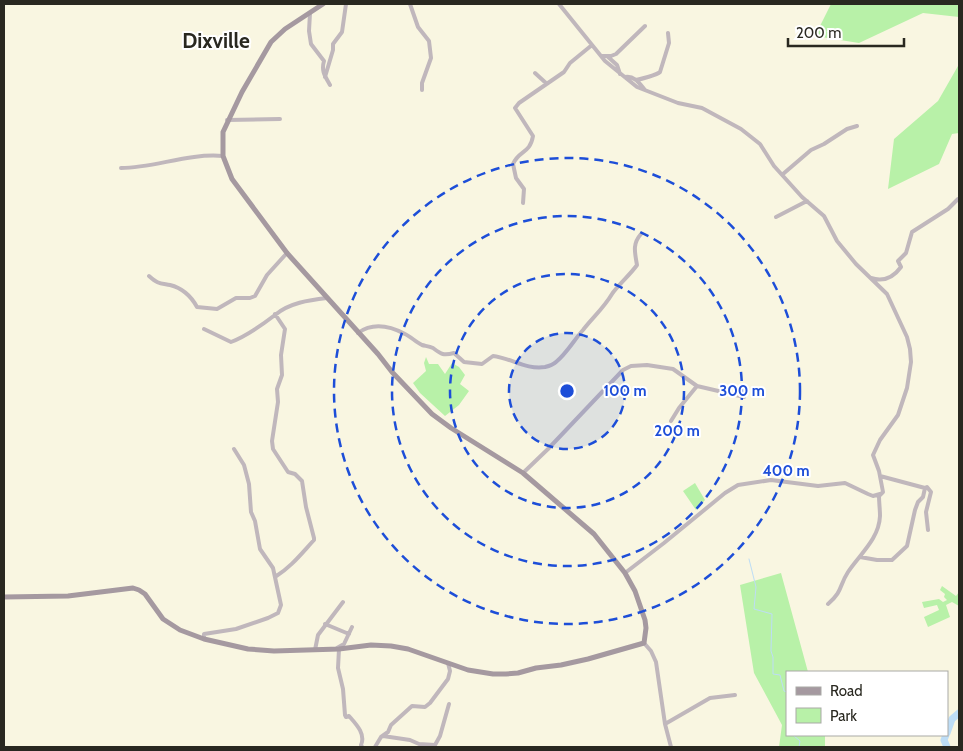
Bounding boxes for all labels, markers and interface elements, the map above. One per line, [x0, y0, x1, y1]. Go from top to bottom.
scale bar [788, 15, 904, 47]
text: 200 m [796, 24, 841, 42]
district label: Dixville [182, 28, 250, 53]
centre of rings [558, 382, 576, 400]
text: 100 m [603, 382, 647, 400]
text: 300 m [719, 382, 765, 400]
text: 200 m [654, 422, 700, 440]
text: 400 m [763, 462, 809, 480]
legend [786, 671, 948, 736]
text: Road [830, 682, 863, 700]
text: Park [830, 707, 857, 725]

